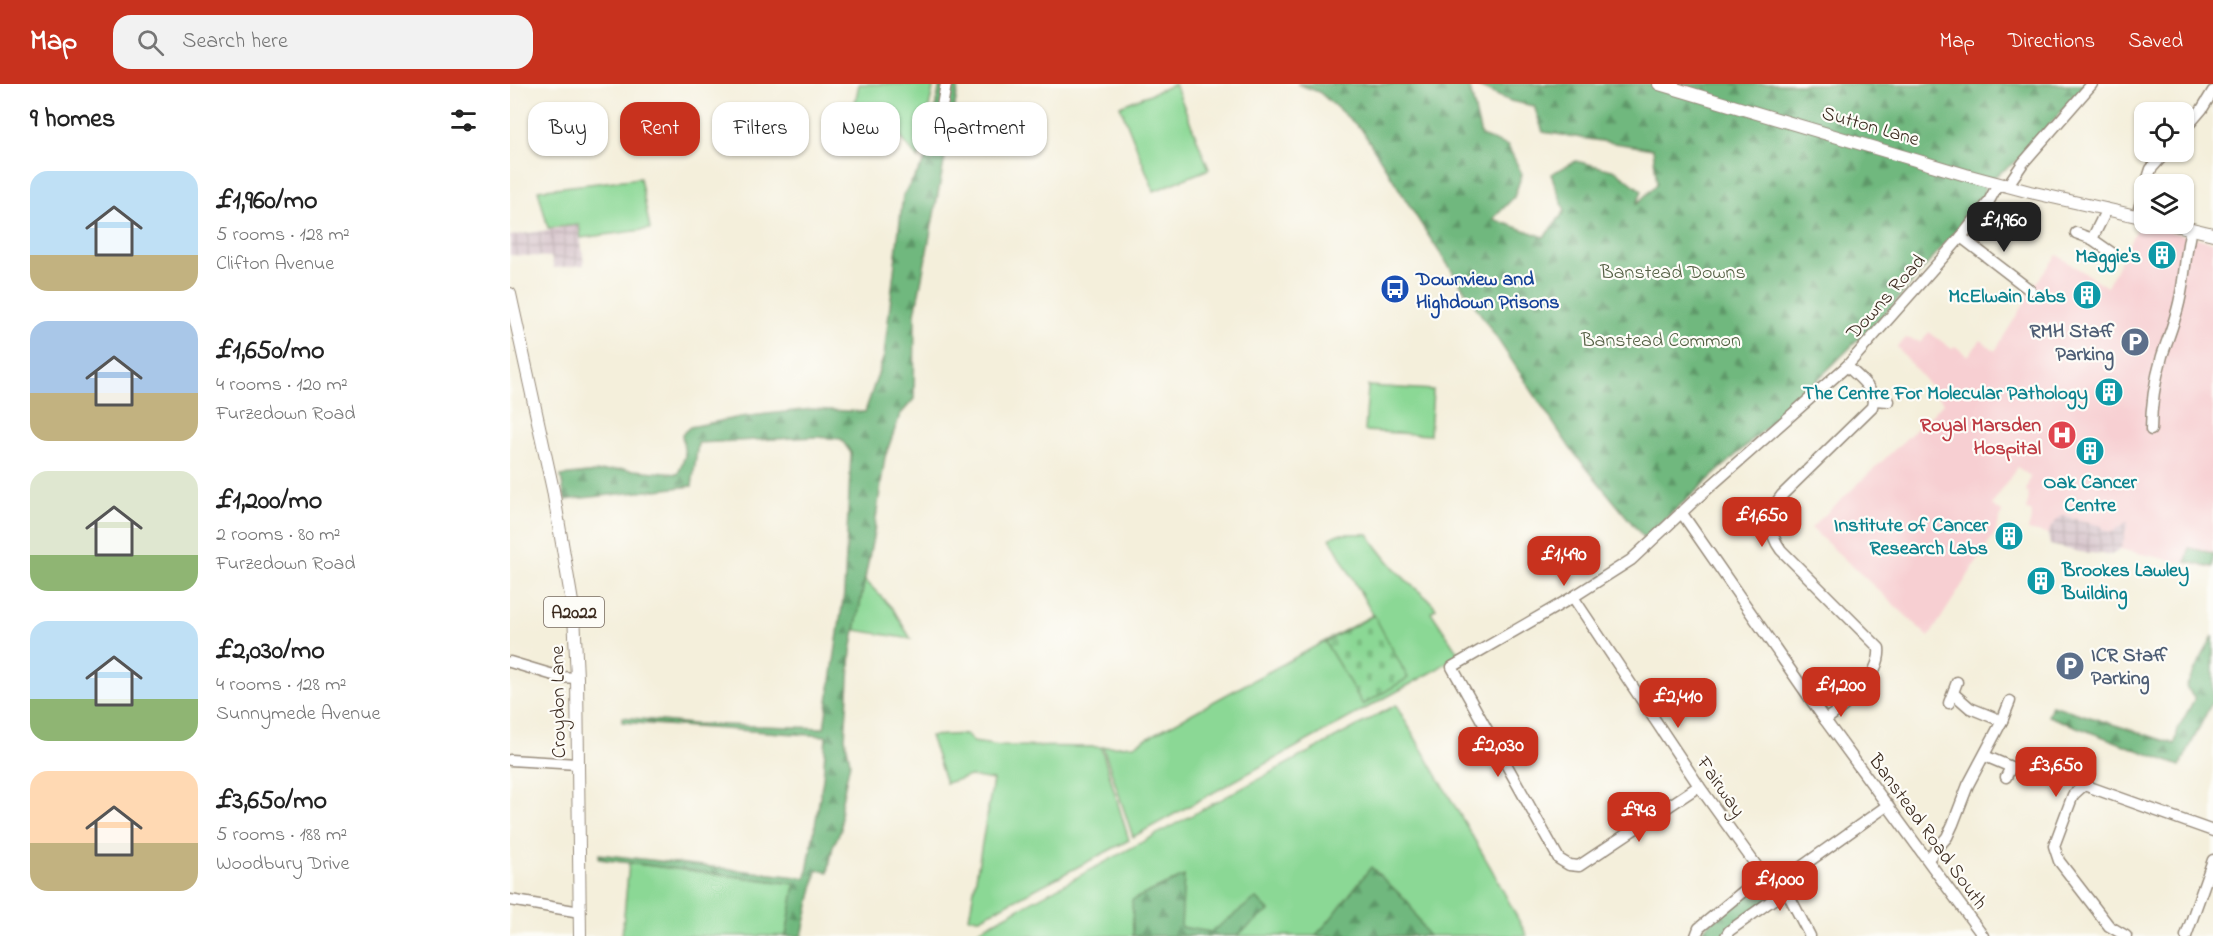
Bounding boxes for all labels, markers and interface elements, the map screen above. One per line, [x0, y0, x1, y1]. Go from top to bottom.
search box [113, 15, 533, 69]
text: Map [30, 22, 77, 63]
icon: search [134, 26, 167, 59]
text: Search here [182, 26, 288, 58]
text: Map [1939, 27, 1975, 57]
text: Directions [2008, 27, 2095, 57]
text: Saved [2128, 27, 2183, 57]
street label: Sutton Lane [1818, 100, 1922, 155]
text: 9 homes [30, 101, 115, 139]
chip: Buy [528, 102, 608, 156]
chip: Rent [620, 102, 700, 156]
chip: Filters [712, 102, 809, 156]
chip: New [821, 102, 900, 156]
chip: Apartment [912, 102, 1047, 156]
map controls [2134, 102, 2194, 234]
button: locate [2134, 102, 2194, 162]
icon: filters [447, 104, 480, 137]
button: layers [2134, 174, 2194, 234]
text: £1,960/mo [216, 183, 317, 221]
icon: home [78, 195, 150, 267]
pin: £1,960 [1955, 202, 2053, 253]
text: £1,960 [1981, 207, 2027, 236]
text: 5 rooms · 128 m² [216, 221, 350, 250]
building icon: Maggie's [2146, 239, 2178, 271]
place label: Maggie's [2075, 243, 2141, 273]
street label: Downs Road [1840, 248, 1933, 348]
text: Clifton Avenue [216, 250, 334, 279]
park label: Banstead Downs [1599, 259, 1746, 288]
place label: Downview and Highdown Prisons [1415, 266, 1559, 319]
bus stop icon: Downview and Highdown Prisons [1379, 273, 1411, 305]
building icon: McElwain Labs [2071, 279, 2103, 311]
place label: McElwain Labs [1948, 283, 2066, 312]
place label: RMH Staff Parking [2029, 318, 2115, 371]
parking icon: RMH Staff Parking [2119, 326, 2151, 358]
park label: Banstead Common [1580, 327, 1741, 356]
text: £1,650/mo [216, 333, 324, 371]
icon: home [78, 345, 150, 417]
text: 4 rooms · 120 m² [216, 371, 348, 400]
building icon: The Centre For Molecular Pathology [2093, 376, 2125, 408]
place label: The Centre For Molecular Pathology [1803, 380, 2088, 410]
text: Furzedown Road [216, 400, 356, 429]
place label: Royal Marsden Hospital [1920, 412, 2041, 464]
hospital icon: Royal Marsden Hospital [2046, 419, 2078, 451]
building icon: Oak Cancer Centre [2074, 435, 2106, 467]
place label: Oak Cancer Centre [2043, 469, 2137, 521]
text: £1,200/mo [216, 483, 322, 521]
icon: home [78, 495, 150, 567]
pin: £1,650 [1713, 497, 1811, 548]
text: £1,650 [1736, 502, 1788, 531]
place label: Institute of Cancer Research Labs [1834, 512, 1989, 564]
building icon: Institute of Cancer Research Labs [1993, 520, 2025, 552]
text: 2 rooms · 80 m² [216, 521, 341, 550]
pin: £1,490 [1515, 536, 1613, 587]
text: £1,490 [1541, 541, 1587, 570]
text: Furzedown Road [216, 550, 356, 579]
place label: Brookes Lawley Building [2061, 557, 2189, 610]
building icon: Brookes Lawley Building [2025, 565, 2057, 597]
road number: A2022 [544, 597, 604, 627]
text: £2,030/mo [216, 633, 325, 671]
place label: ICR Staff Parking [2091, 642, 2168, 695]
icon: home [78, 645, 150, 717]
street label: Croydon Lane [544, 645, 575, 759]
parking icon: ICR Staff Parking [2054, 650, 2086, 682]
pin: £1,200 [1792, 667, 1890, 718]
text: 4 rooms · 128 m² [216, 671, 346, 700]
text: £1,200 [1816, 672, 1866, 701]
pin: £2,410 [1629, 678, 1727, 729]
text: £2,410 [1653, 683, 1703, 712]
text: Sunnymede Avenue [216, 700, 381, 729]
pin: £2,030 [1449, 727, 1547, 778]
text: £2,030 [1472, 732, 1524, 761]
pin: £3,650 [2007, 747, 2105, 798]
street label: Banstead Road South [1860, 748, 1993, 916]
street label: Fairway [1688, 750, 1752, 824]
text: £3,650 [2029, 752, 2083, 781]
text: £3,650/mo [216, 783, 327, 821]
pin: £943 [1603, 792, 1675, 843]
icon: home [78, 795, 150, 867]
text: £943 [1621, 797, 1657, 826]
text: 5 rooms · 188 m² [216, 821, 347, 850]
text: Woodbury Drive [216, 850, 350, 879]
pin: £1,000 [1731, 861, 1829, 912]
text: £1,000 [1756, 866, 1804, 895]

